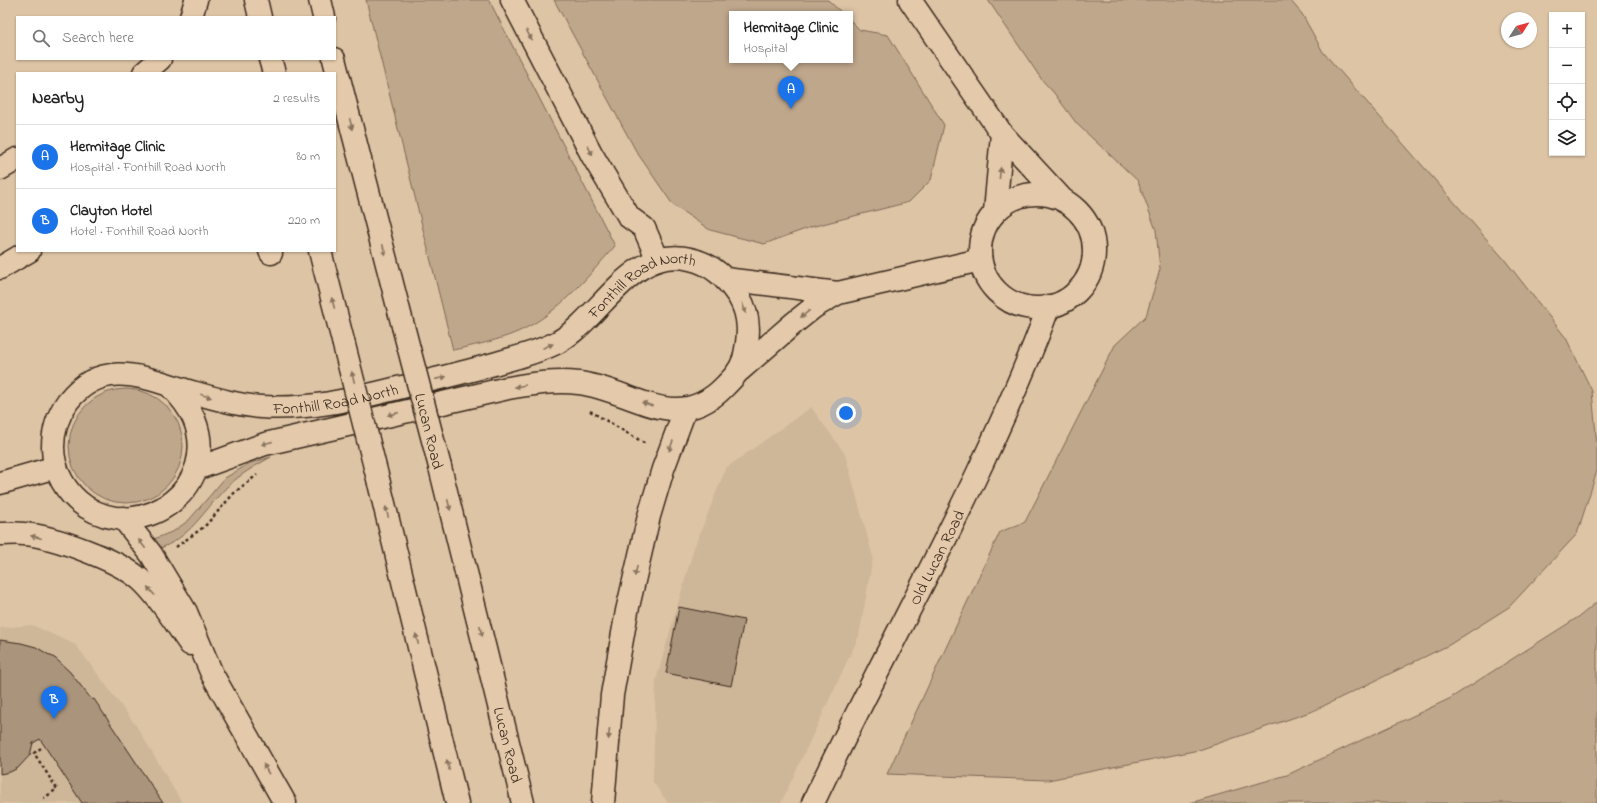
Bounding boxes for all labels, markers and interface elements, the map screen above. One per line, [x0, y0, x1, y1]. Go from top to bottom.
popup [729, 11, 853, 63]
north arrow [1501, 12, 1537, 48]
map controls [1549, 12, 1585, 156]
button: + [1549, 12, 1585, 48]
search box [16, 16, 336, 60]
text: Hermitage Clinic [744, 17, 839, 39]
icon: search [30, 27, 52, 49]
text: Search here [62, 27, 134, 49]
one-way arrow [526, 29, 532, 41]
text: Hospital [744, 39, 787, 58]
button: − [1549, 48, 1585, 84]
pin: A [778, 76, 804, 109]
button: locate [1549, 84, 1585, 120]
text: Nearby [32, 86, 84, 111]
text: 2 results [273, 89, 320, 108]
one-way arrow [348, 118, 354, 130]
button: layers [1549, 120, 1585, 156]
text: Hermitage Clinic [70, 136, 165, 158]
one-way arrow [586, 144, 593, 156]
text: A [41, 147, 49, 166]
text: 80 m [296, 147, 320, 166]
text: Hospital · Fonthill Road North [70, 158, 226, 177]
one-way arrow [996, 167, 1003, 179]
text: Clayton Hotel [70, 200, 152, 222]
text: B [41, 211, 49, 230]
text: 220 m [288, 211, 320, 230]
text: Hotel · Fonthill Road North [70, 222, 209, 241]
one-way arrow [381, 244, 387, 256]
street label: Fonthill Road North [583, 247, 698, 325]
one-way arrow [330, 297, 336, 309]
one-way arrow [741, 303, 747, 315]
one-way arrow [800, 310, 811, 318]
one-way arrow [543, 343, 554, 349]
one-way arrow [349, 371, 355, 383]
one-way arrow [436, 375, 448, 381]
street label: Fonthill Road North [272, 378, 401, 422]
one-way arrow [514, 383, 527, 389]
street label: Lucan Road [407, 391, 449, 472]
one-way arrow [200, 393, 212, 399]
one-way arrow [640, 401, 652, 407]
your location [836, 403, 856, 423]
one-way arrow [387, 411, 399, 417]
one-way arrow [261, 441, 273, 447]
one-way arrow [668, 441, 674, 453]
one-way arrow [446, 499, 452, 511]
one-way arrow [383, 506, 389, 519]
street label: Old Lucan Road [904, 506, 972, 610]
one-way arrow [30, 533, 42, 539]
one-way arrow [138, 538, 147, 549]
one-way arrow [633, 565, 639, 577]
one-way arrow [147, 586, 156, 596]
one-way arrow [478, 625, 484, 637]
one-way arrow [414, 633, 420, 645]
pin: B [41, 686, 67, 719]
street label: Lucan Road [486, 705, 528, 786]
one-way arrow [606, 728, 612, 740]
one-way arrow [445, 759, 451, 771]
one-way arrow [262, 763, 269, 775]

